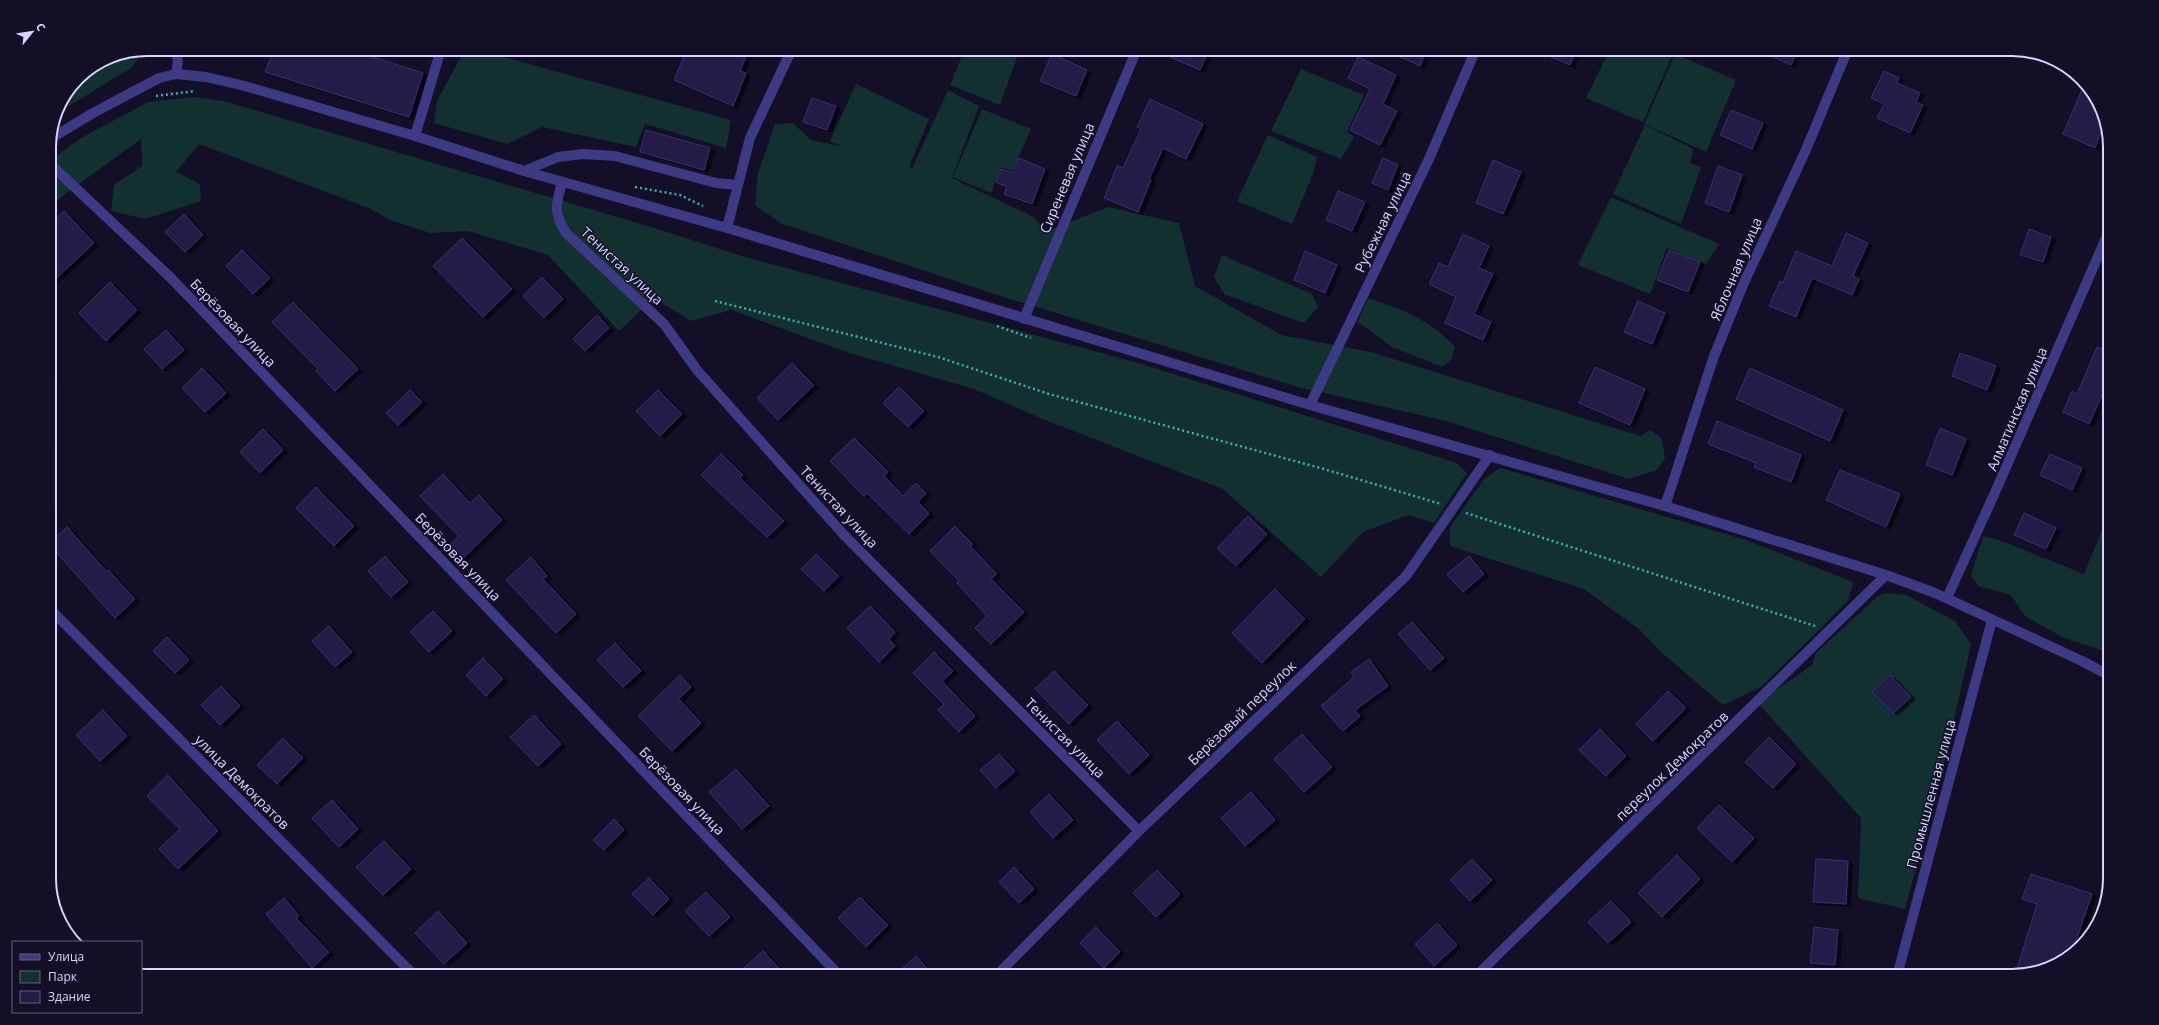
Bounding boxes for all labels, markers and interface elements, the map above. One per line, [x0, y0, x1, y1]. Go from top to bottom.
north arrow [12, 12, 52, 52]
text: С [33, 20, 49, 34]
street label: Сиреневая улица [1035, 120, 1098, 236]
street label: Рубежная улица [1350, 168, 1415, 276]
street label: Яблочная улица [1705, 214, 1766, 323]
street label: Тенистая улица [577, 222, 668, 309]
street label: Берёзовая улица [186, 274, 280, 371]
street label: Алматинская улица [1982, 344, 2051, 474]
street label: Тенистая улица [796, 461, 883, 552]
street label: Берёзовая улица [411, 508, 505, 605]
street label: Берёзовый переулок [1184, 656, 1300, 769]
street label: Тенистая улица [1021, 693, 1110, 782]
street label: переулок Демократов [1611, 707, 1732, 825]
street label: Промышленная улица [1901, 717, 1960, 871]
street label: улица Демократов [191, 730, 294, 833]
street label: Берёзовая улица [635, 742, 729, 839]
legend [12, 941, 142, 1013]
text: Улица [48, 948, 84, 965]
text: Парк [48, 968, 78, 985]
text: Здание [48, 988, 91, 1005]

